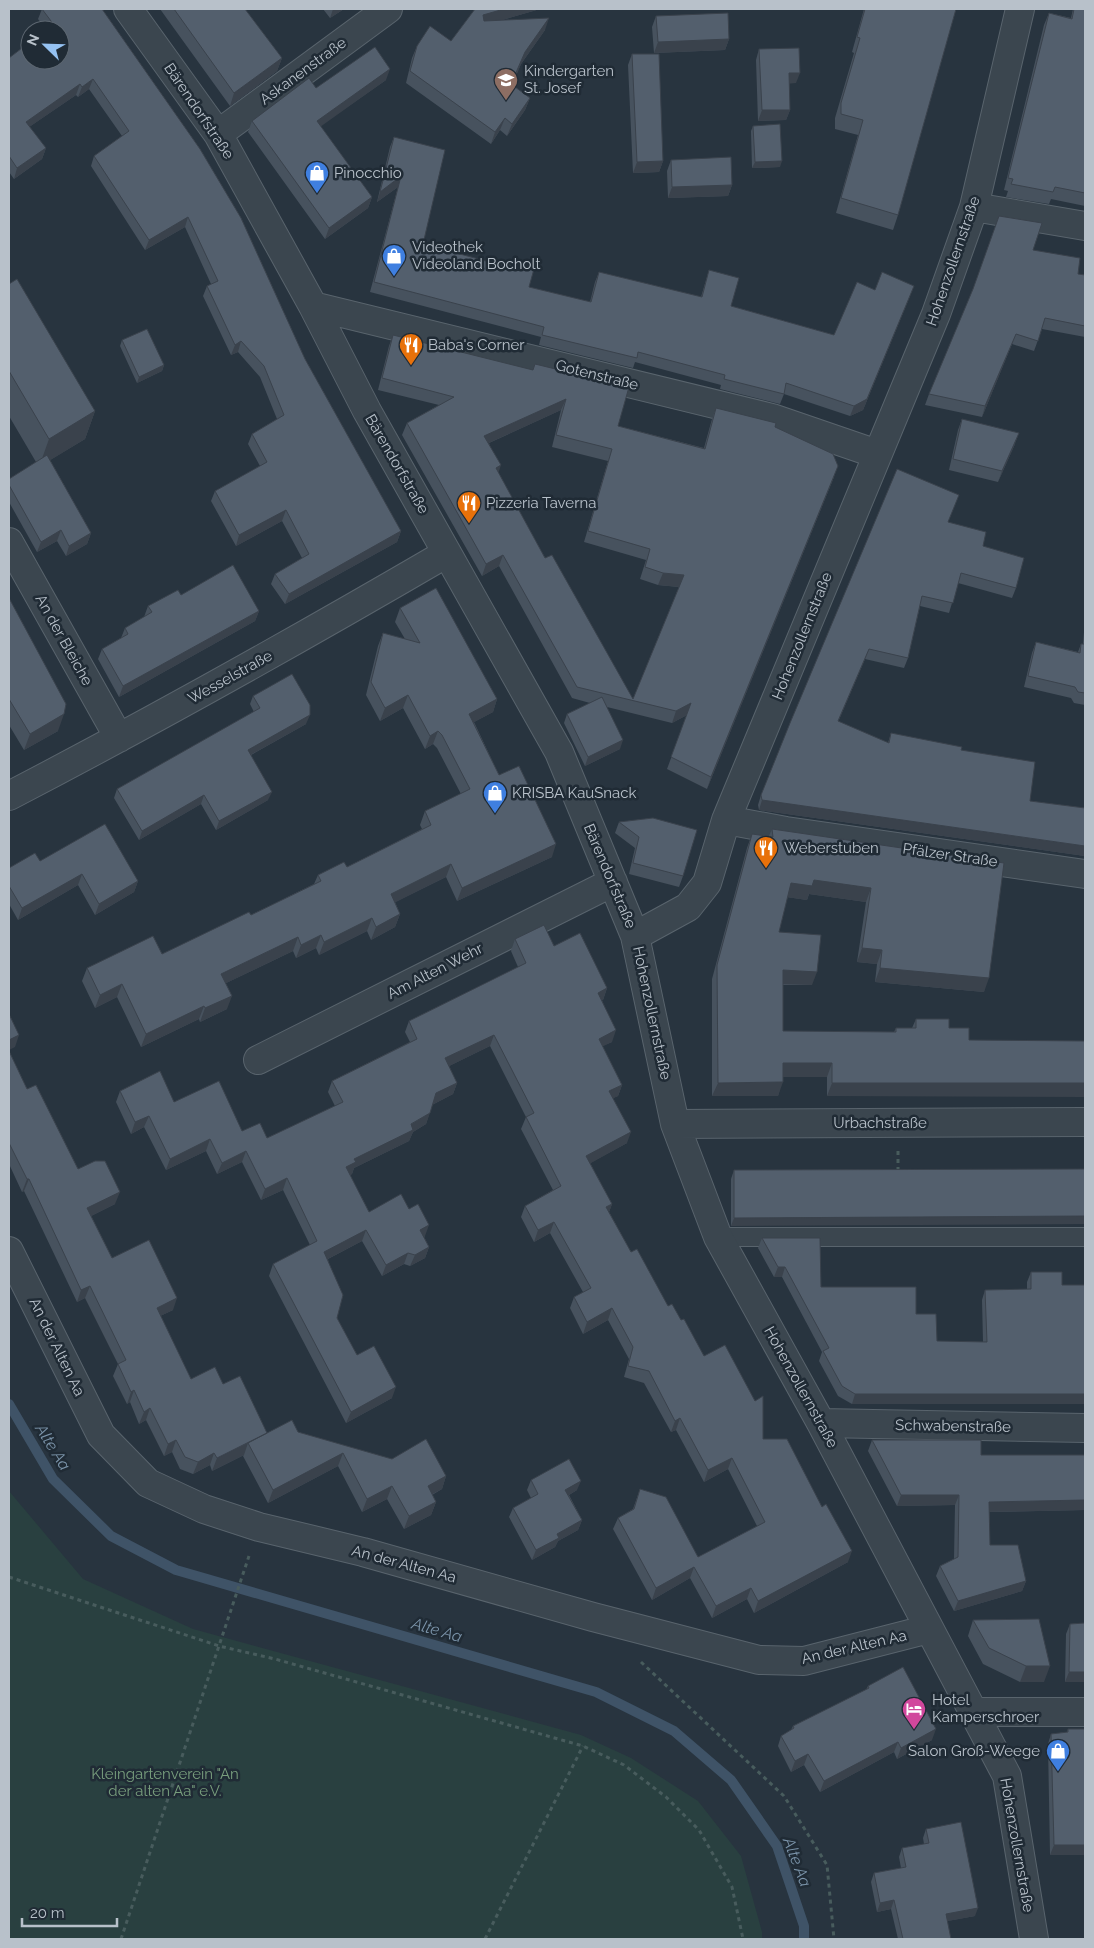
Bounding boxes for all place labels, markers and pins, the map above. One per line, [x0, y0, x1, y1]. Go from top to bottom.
place label: Kindergarten St. Josef [524, 62, 614, 97]
school or university icon: Kindergarten St. Josef [493, 67, 519, 101]
shop icon: Pinocchio [304, 160, 330, 194]
place label: Pinocchio [334, 164, 402, 182]
place label: Videothek Videoland Bocholt [412, 238, 541, 273]
shop icon: Videothek Videoland Bocholt [381, 243, 407, 277]
restaurant icon: Baba's Corner [398, 332, 424, 366]
place label: Baba's Corner [428, 336, 525, 354]
restaurant icon: Pizzeria Taverna [456, 490, 482, 524]
place label: Pizzeria Taverna [486, 494, 596, 512]
shop icon: KRISBA KauSnack [482, 780, 508, 814]
place label: KRISBA KauSnack [512, 784, 637, 802]
restaurant icon: Weberstuben [753, 835, 779, 869]
place label: Weberstuben [784, 839, 879, 857]
place label: Hotel Kamperschroer [932, 1691, 1040, 1726]
hotel icon: Hotel Kamperschroer [901, 1696, 927, 1730]
shop icon: Salon Groß-Weege [1045, 1738, 1071, 1772]
place label: Salon Groß-Weege [908, 1742, 1040, 1760]

